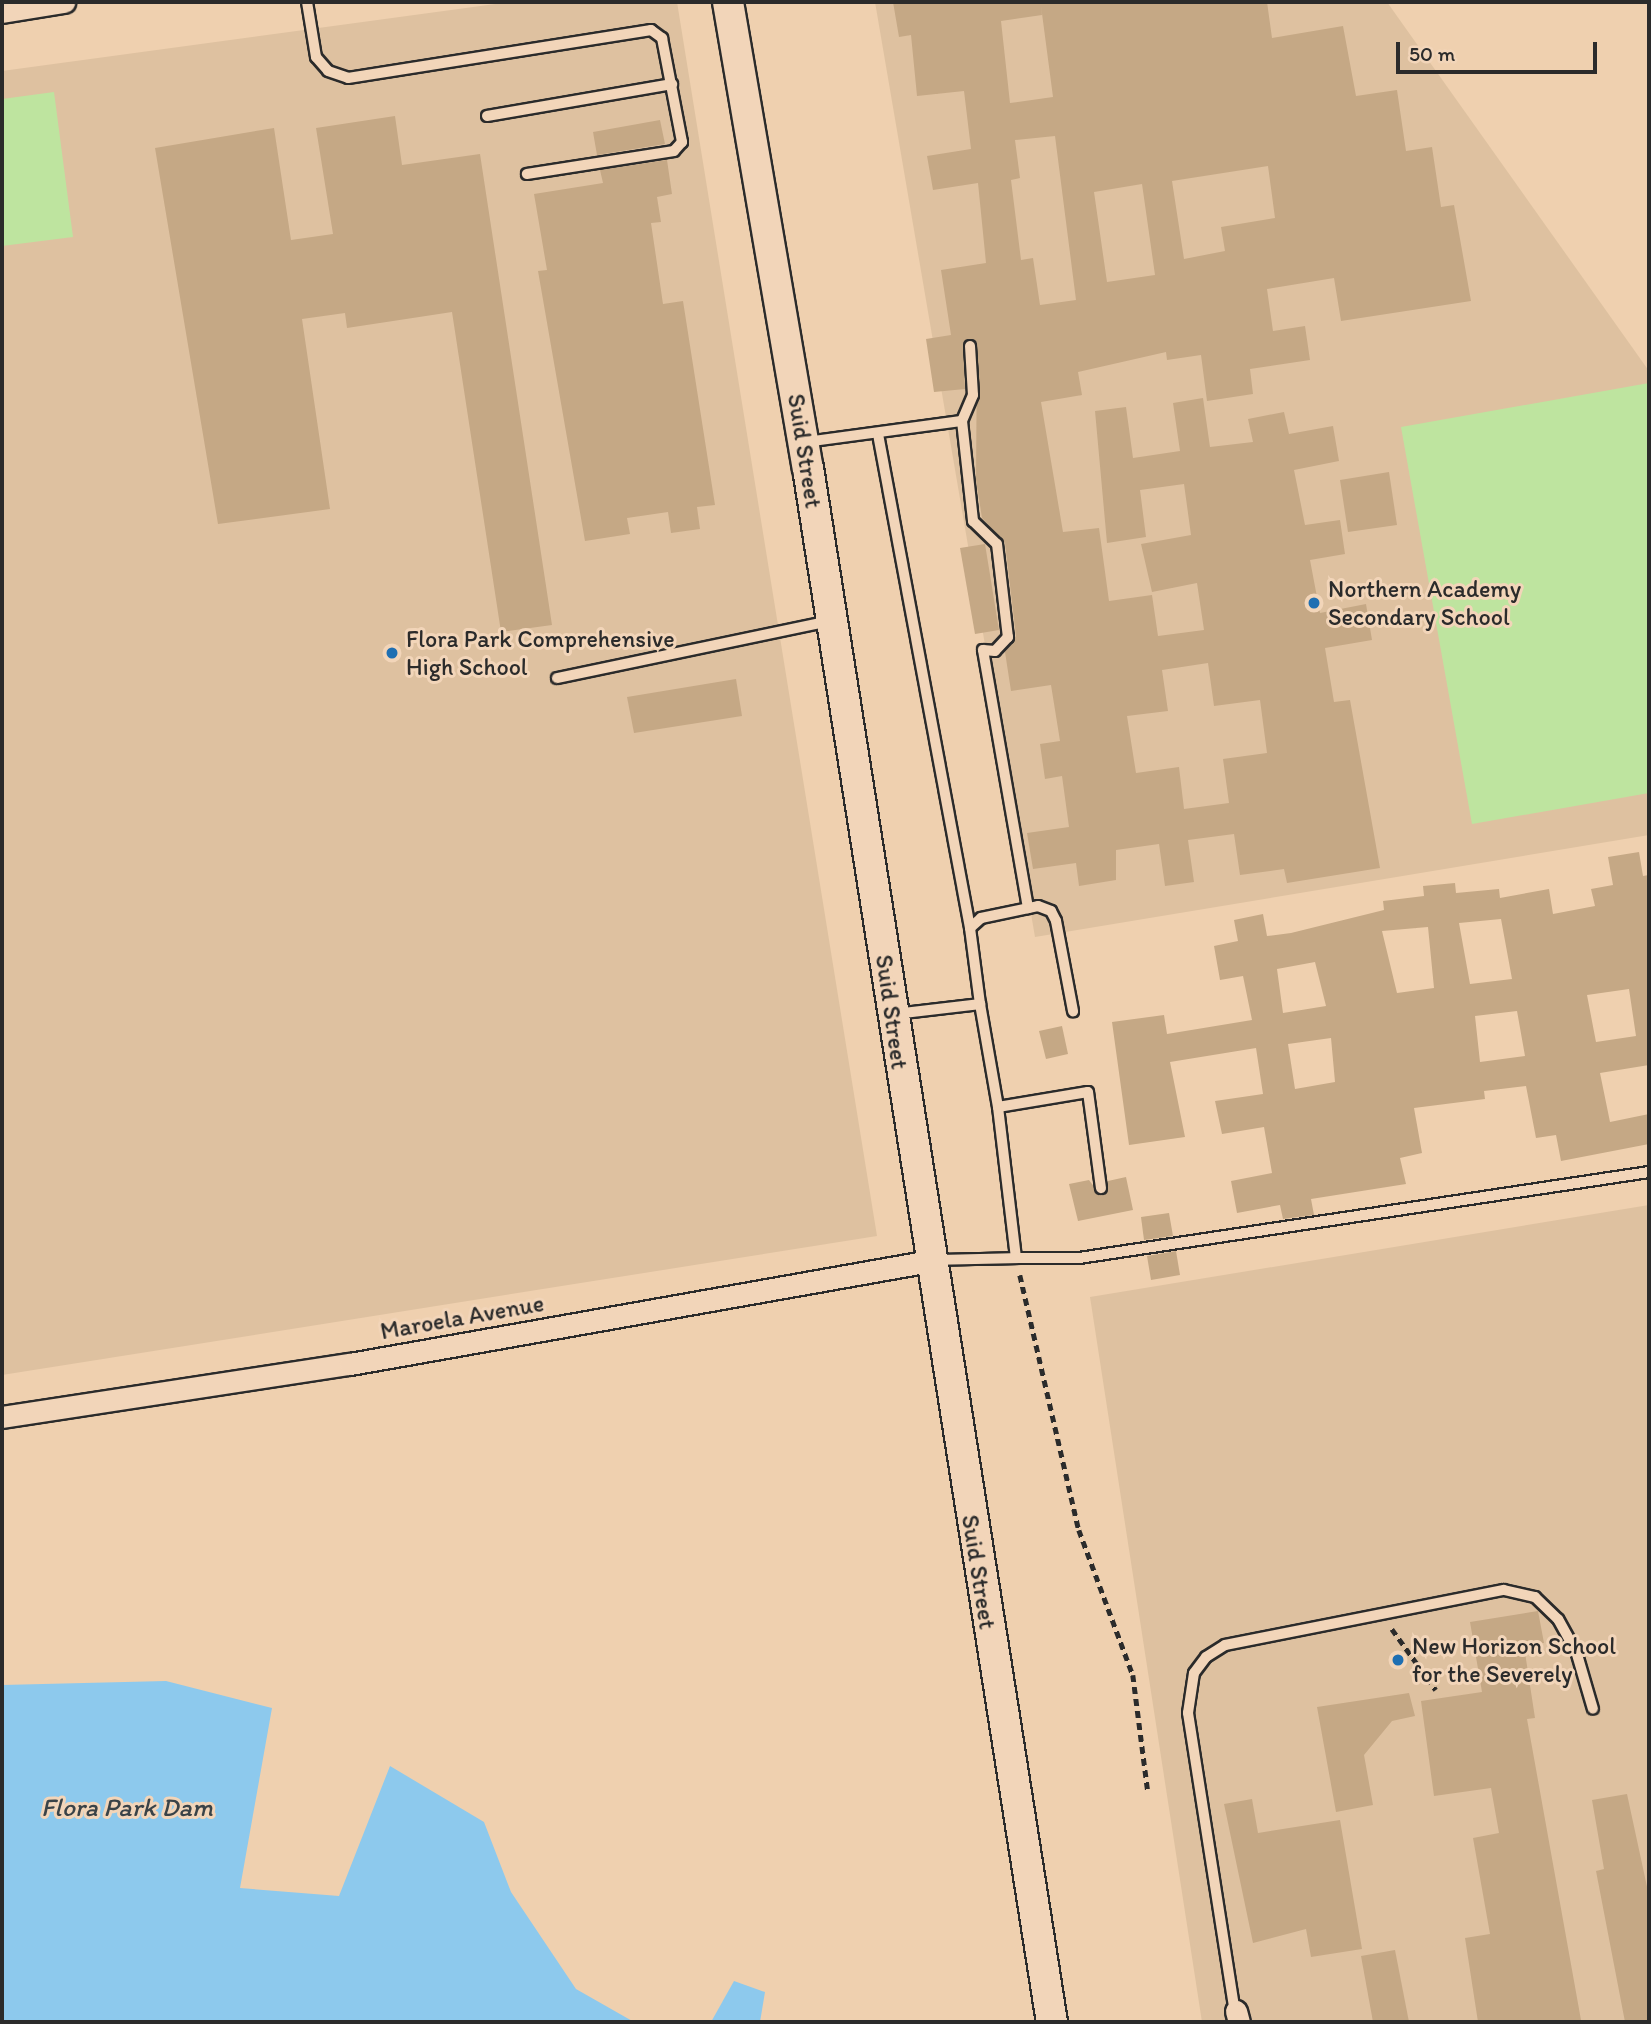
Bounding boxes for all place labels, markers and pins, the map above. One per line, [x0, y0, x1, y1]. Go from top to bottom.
place label: Northern Academy Secondary School [1328, 575, 1522, 631]
marker: Northern Academy Secondary School [1306, 595, 1322, 611]
place label: Flora Park Comprehensive High School [406, 625, 674, 681]
marker: Flora Park Comprehensive High School [384, 645, 400, 661]
place label: New Horizon School for the Severely [1412, 1632, 1616, 1688]
marker: New Horizon School for the Severely [1390, 1652, 1406, 1668]

